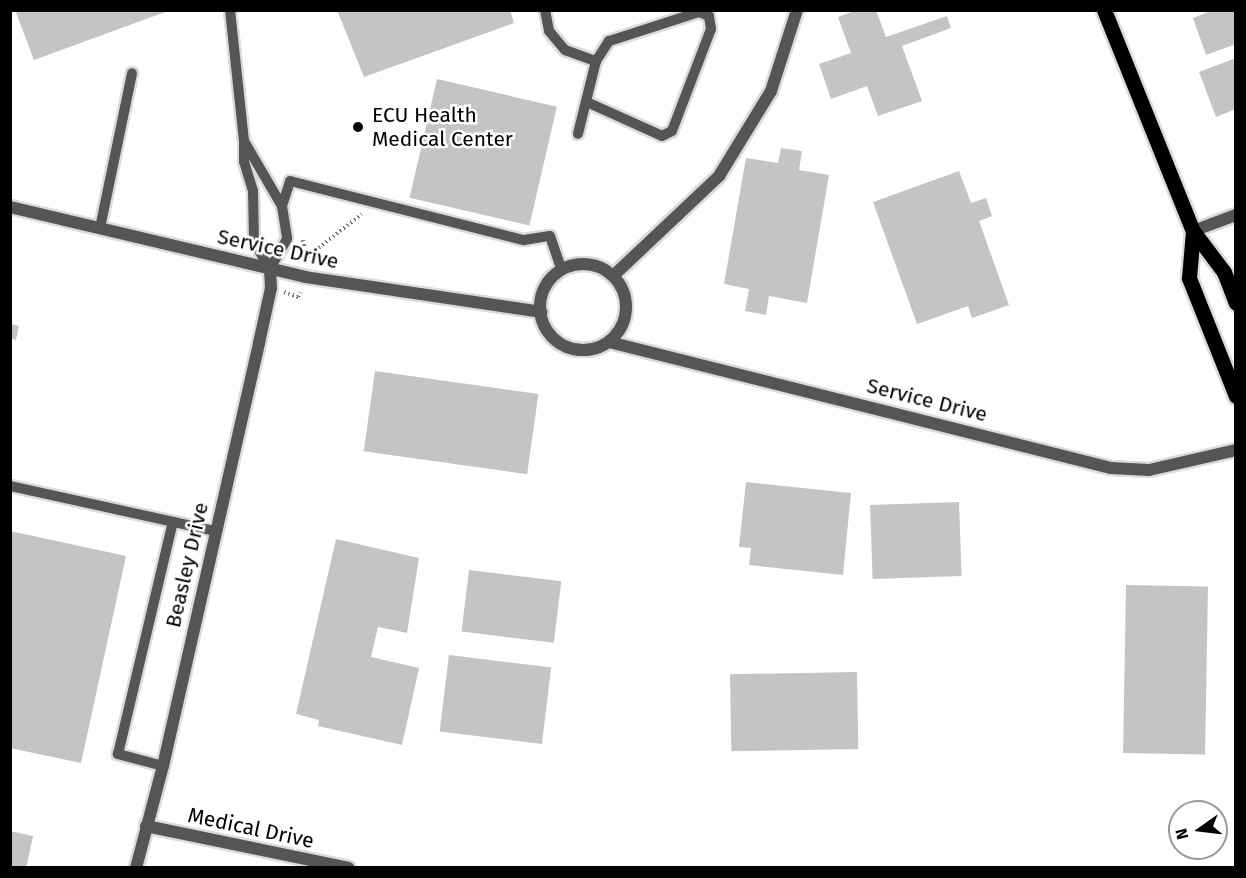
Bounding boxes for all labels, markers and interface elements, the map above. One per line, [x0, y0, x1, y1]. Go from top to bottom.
place label: ECU Health Medical Center [372, 102, 513, 152]
marker: ECU Health Medical Center [349, 118, 367, 136]
street label: Service Drive [215, 224, 341, 274]
street label: Service Drive [864, 373, 990, 427]
street label: Beasley Drive [160, 500, 214, 630]
north arrow [1168, 800, 1228, 860]
street label: Medical Drive [186, 802, 316, 854]
text: N [1171, 827, 1192, 841]

